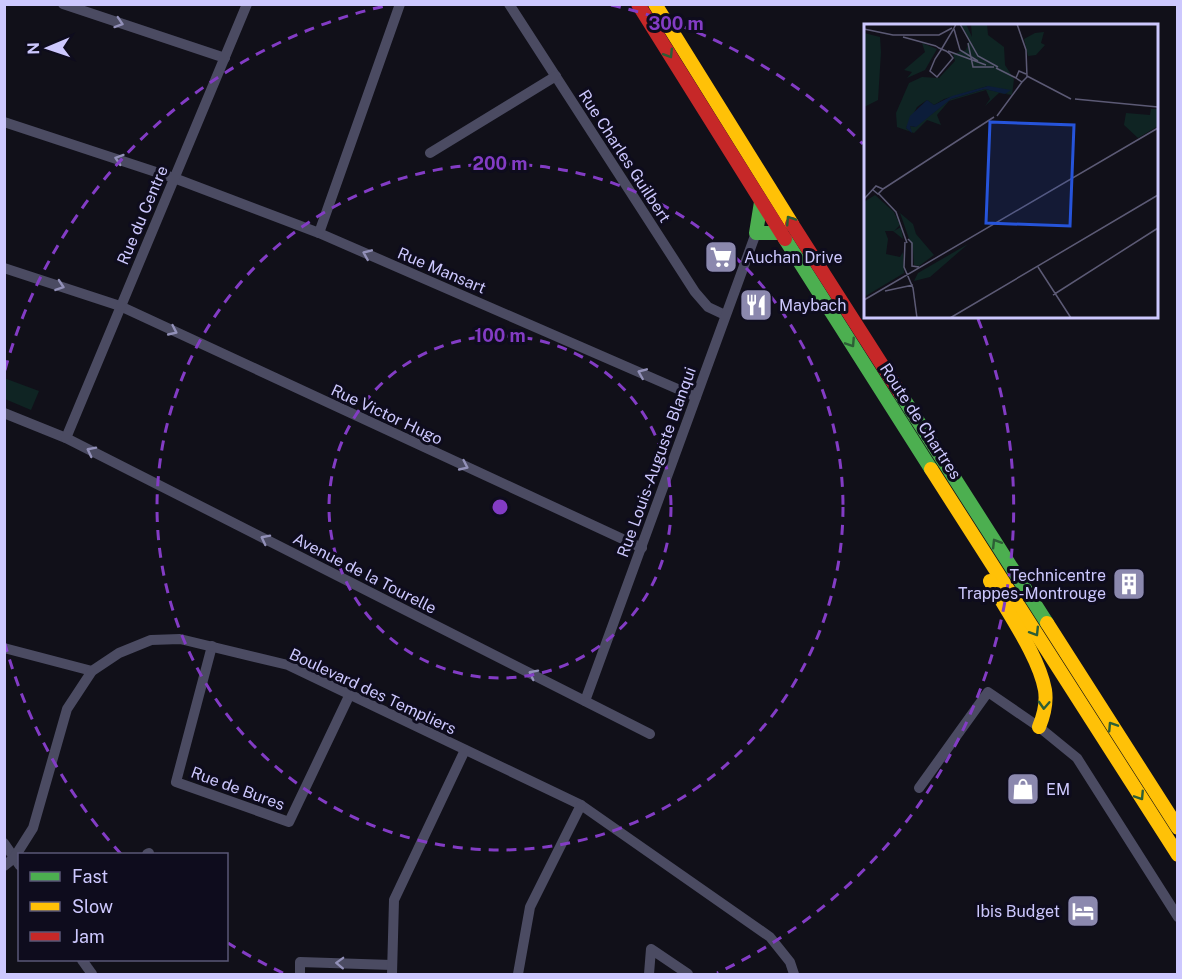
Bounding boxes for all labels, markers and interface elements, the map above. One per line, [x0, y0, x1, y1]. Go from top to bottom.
text: 300 m [648, 13, 704, 34]
one-way arrow [113, 15, 124, 28]
north arrow [18, 18, 78, 78]
inset map [864, 24, 1158, 318]
text: N [24, 42, 43, 55]
one-way arrow [662, 48, 674, 58]
street label: Rue Charles Guilbert [575, 86, 675, 226]
text: 200 m [473, 153, 527, 174]
one-way arrow [114, 154, 125, 167]
street label: Rue du Centre [113, 163, 172, 268]
one-way arrow [786, 215, 797, 226]
supermarket icon: Auchan Drive [703, 239, 739, 275]
street label: Rue Mansart [395, 243, 489, 298]
place label: Auchan Drive [744, 248, 843, 267]
one-way arrow [362, 249, 373, 261]
one-way arrow [54, 279, 65, 292]
restaurant icon: Maybach [738, 287, 774, 323]
place label: Maybach [779, 296, 846, 315]
one-way arrow [167, 324, 178, 336]
text: 100 m [474, 325, 526, 346]
one-way arrow [844, 337, 855, 348]
street label: Route de Chartres [876, 360, 965, 483]
street label: Rue Louis-Auguste Blanqui [613, 364, 700, 560]
one-way arrow [638, 368, 649, 380]
street label: Rue Victor Hugo [328, 380, 446, 449]
one-way arrow [86, 447, 97, 459]
one-way arrow [458, 459, 469, 471]
centre of rings [490, 497, 510, 517]
street label: Avenue de la Tourelle [290, 529, 440, 618]
one-way arrow [261, 535, 271, 546]
one-way arrow [993, 539, 1004, 550]
place label: Technicentre Trappes-Montrouge [958, 566, 1106, 603]
building icon: Technicentre Trappes-Montrouge [1111, 566, 1147, 602]
one-way arrow [1028, 626, 1040, 636]
street label: Boulevard des Templiers [286, 644, 459, 739]
one-way arrow [528, 670, 539, 682]
one-way arrow [1038, 700, 1051, 709]
one-way arrow [1108, 722, 1120, 732]
street label: Rue de Bures [188, 763, 287, 814]
shop icon: EM [1005, 771, 1041, 807]
place label: EM [1046, 780, 1070, 799]
one-way arrow [1132, 790, 1144, 800]
legend [18, 853, 228, 961]
text: Fast [72, 866, 108, 887]
hotel icon: Ibis Budget [1065, 893, 1101, 929]
text: Slow [72, 896, 113, 917]
place label: Ibis Budget [976, 902, 1060, 921]
text: Jam [72, 926, 105, 947]
one-way arrow [336, 957, 345, 969]

